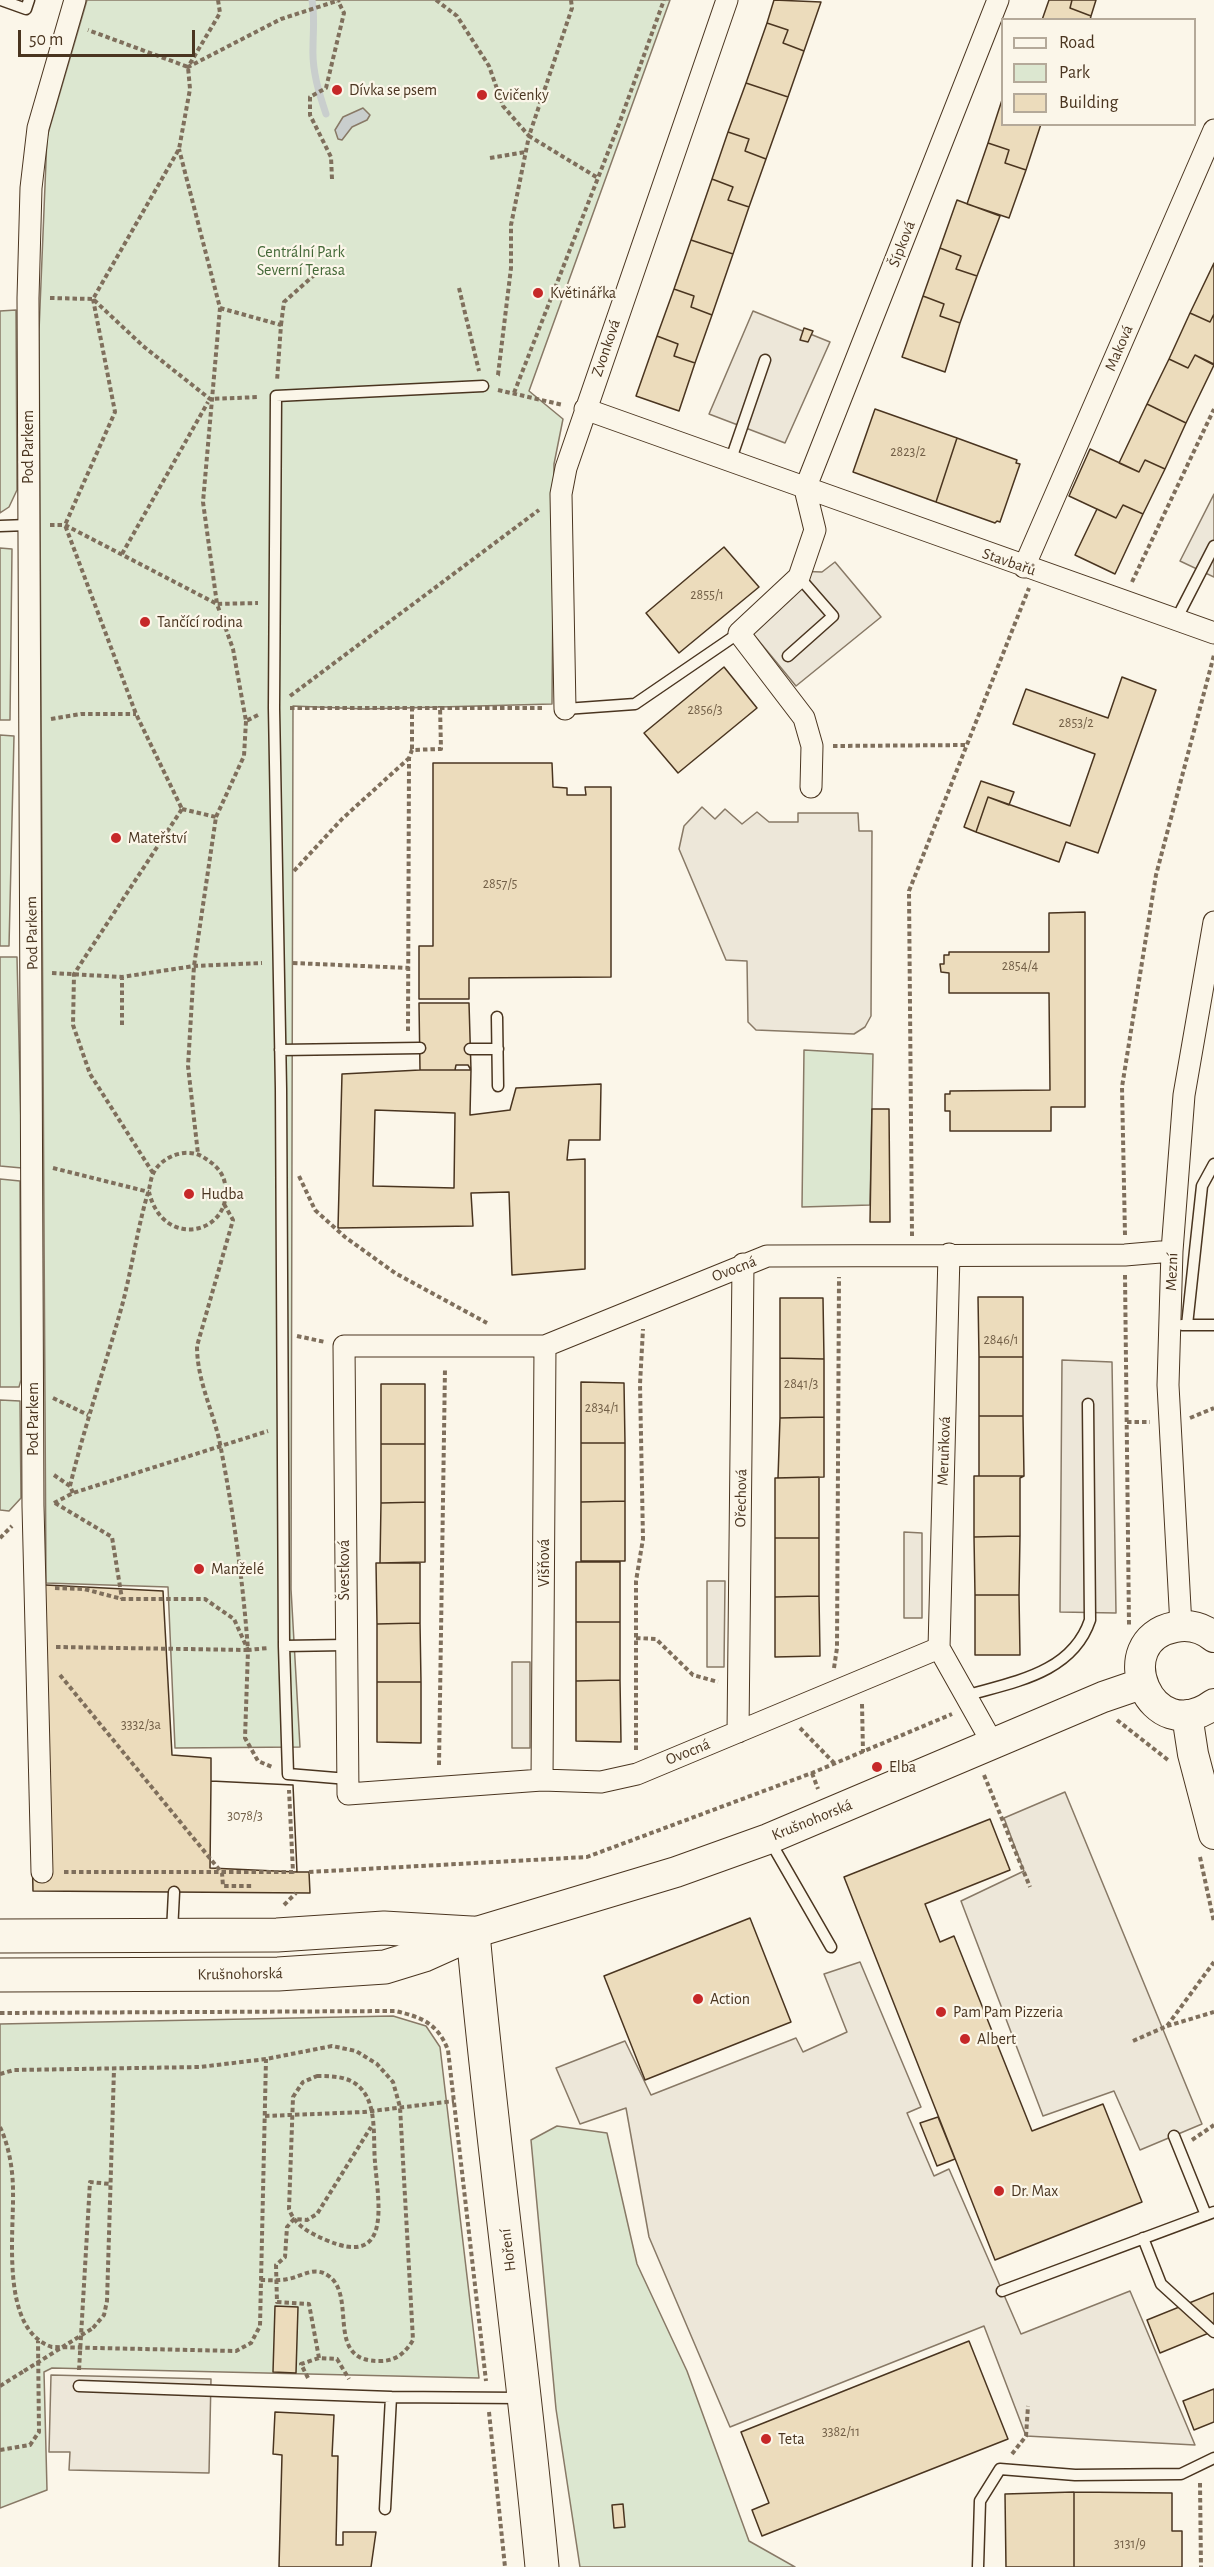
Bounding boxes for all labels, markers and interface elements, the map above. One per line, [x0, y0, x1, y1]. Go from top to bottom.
scale bar [21, 18, 198, 56]
legend [1001, 18, 1196, 126]
text: 50 m [29, 31, 63, 49]
text: Road [1059, 34, 1095, 52]
text: Park [1059, 64, 1090, 82]
place label: Dívka se psem [349, 80, 437, 100]
marker: Dívka se psem [330, 83, 344, 97]
place label: Cvičenky [494, 85, 549, 105]
marker: Cvičenky [475, 88, 489, 102]
text: Building [1059, 94, 1118, 112]
street label: Šípková [884, 218, 920, 270]
park label: Centrální Park Severní Terasa [257, 242, 345, 280]
place label: Květinářka [550, 283, 616, 303]
marker: Květinářka [531, 286, 545, 300]
street label: Zvonková [587, 317, 625, 379]
street label: Maková [1101, 322, 1137, 374]
street label: Pod Parkem [18, 410, 38, 484]
house number: 2823/2 [890, 444, 926, 460]
street label: Stavbařů [980, 544, 1038, 580]
house number: 2855/1 [690, 587, 724, 603]
place label: Tančící rodina [157, 612, 243, 632]
marker: Tančící rodina [138, 615, 152, 629]
house number: 2856/3 [687, 702, 723, 718]
house number: 2853/2 [1058, 715, 1094, 731]
place label: Mateřství [128, 828, 187, 848]
marker: Mateřství [109, 831, 123, 845]
house number: 2857/5 [483, 876, 517, 892]
street label: Pod Parkem [22, 896, 42, 970]
house number: 2854/4 [1002, 958, 1038, 974]
place label: Hudba [201, 1184, 244, 1204]
marker: Hudba [182, 1187, 196, 1201]
street label: Ovocná [709, 1252, 759, 1286]
street label: Mezní [1162, 1252, 1182, 1292]
house number: 2846/1 [983, 1332, 1019, 1348]
house number: 2841/3 [784, 1376, 818, 1392]
street label: Pod Parkem [23, 1382, 43, 1456]
house number: 2834/1 [585, 1400, 619, 1416]
street label: Meruňková [933, 1416, 955, 1486]
street label: Ořechová [731, 1468, 751, 1528]
street label: Višňová [534, 1539, 554, 1587]
street label: Švestková [334, 1540, 354, 1600]
place label: Manželé [211, 1559, 264, 1579]
marker: Manželé [192, 1562, 206, 1576]
house number: 3332/3a [121, 1717, 161, 1733]
street label: Ovocná [663, 1734, 713, 1770]
place label: Elba [889, 1757, 916, 1777]
marker: Elba [870, 1760, 884, 1774]
street label: Krušnohorská [769, 1795, 855, 1845]
house number: 3078/3 [227, 1808, 263, 1824]
street label: Krušnohorská [197, 1964, 283, 1984]
place label: Action [710, 1989, 750, 2009]
marker: Action [691, 1992, 705, 2006]
place label: Pam Pam Pizzeria [953, 2002, 1063, 2022]
marker: Pam Pam Pizzeria [934, 2005, 948, 2019]
place label: Albert [977, 2029, 1016, 2049]
marker: Albert [958, 2032, 972, 2046]
place label: Dr. Max [1011, 2181, 1058, 2201]
marker: Dr. Max [992, 2184, 1006, 2198]
street label: Hoření [496, 2228, 520, 2272]
house number: 3382/11 [822, 2424, 860, 2440]
place label: Teta [778, 2429, 805, 2449]
marker: Teta [759, 2432, 773, 2446]
house number: 3131/9 [1114, 2536, 1146, 2552]

